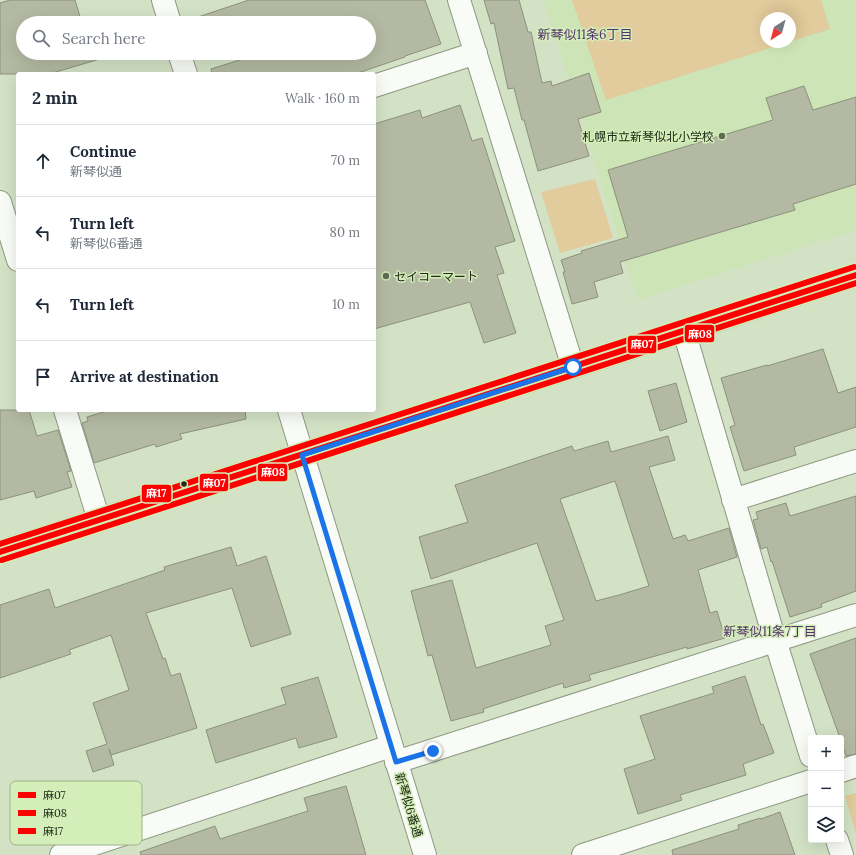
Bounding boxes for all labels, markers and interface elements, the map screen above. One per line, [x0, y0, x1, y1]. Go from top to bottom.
north arrow [760, 12, 796, 48]
search box [16, 16, 376, 60]
district label: 新琴似11条6丁目 [538, 26, 632, 43]
icon: search [30, 27, 52, 49]
text: Search here [62, 29, 145, 48]
text: 2 min [32, 87, 78, 109]
text: Walk · 160 m [285, 90, 360, 107]
place label: 札幌市立新琴似北小学校 [582, 129, 714, 144]
marker: 札幌市立新琴似北小学校 [717, 131, 727, 141]
text: Continue [70, 142, 136, 161]
icon: ahead [32, 150, 54, 172]
text: 70 m [331, 152, 360, 169]
text: 新琴似通 [70, 163, 122, 180]
text: Turn left [70, 214, 134, 233]
icon: left [32, 222, 54, 244]
text: 80 m [330, 224, 360, 241]
text: 新琴似6番通 [70, 235, 143, 252]
place label: セイコーマート [394, 269, 478, 284]
marker: セイコーマート [381, 271, 391, 281]
icon: left [32, 294, 54, 316]
text: Turn left [70, 295, 134, 314]
text: 10 m [332, 296, 360, 313]
line badge: 麻08 [684, 324, 715, 343]
text: 麻08 [688, 327, 712, 341]
line badge: 麻07 [627, 335, 657, 354]
text: 麻07 [630, 337, 654, 351]
route start [564, 358, 582, 376]
icon: arrive [32, 366, 54, 388]
text: Arrive at destination [70, 367, 219, 386]
line badge: 麻08 [257, 463, 288, 482]
text: 麻08 [261, 465, 285, 479]
line badge: 麻07 [199, 473, 229, 492]
text: 麻07 [202, 476, 226, 490]
unlabelled marker [179, 479, 189, 489]
line badge: 麻17 [141, 484, 172, 503]
text: 麻17 [146, 486, 166, 500]
district label: 新琴似11条7丁目 [723, 623, 817, 640]
map controls [808, 735, 844, 843]
button: + [808, 735, 844, 771]
route end [424, 742, 442, 760]
street label: 新琴似6番通 [392, 771, 426, 839]
button: − [808, 771, 844, 807]
legend [10, 781, 142, 845]
text: 麻07 [43, 788, 66, 802]
text: 麻08 [43, 806, 67, 820]
button: layers [808, 807, 844, 843]
text: 麻17 [43, 824, 63, 838]

